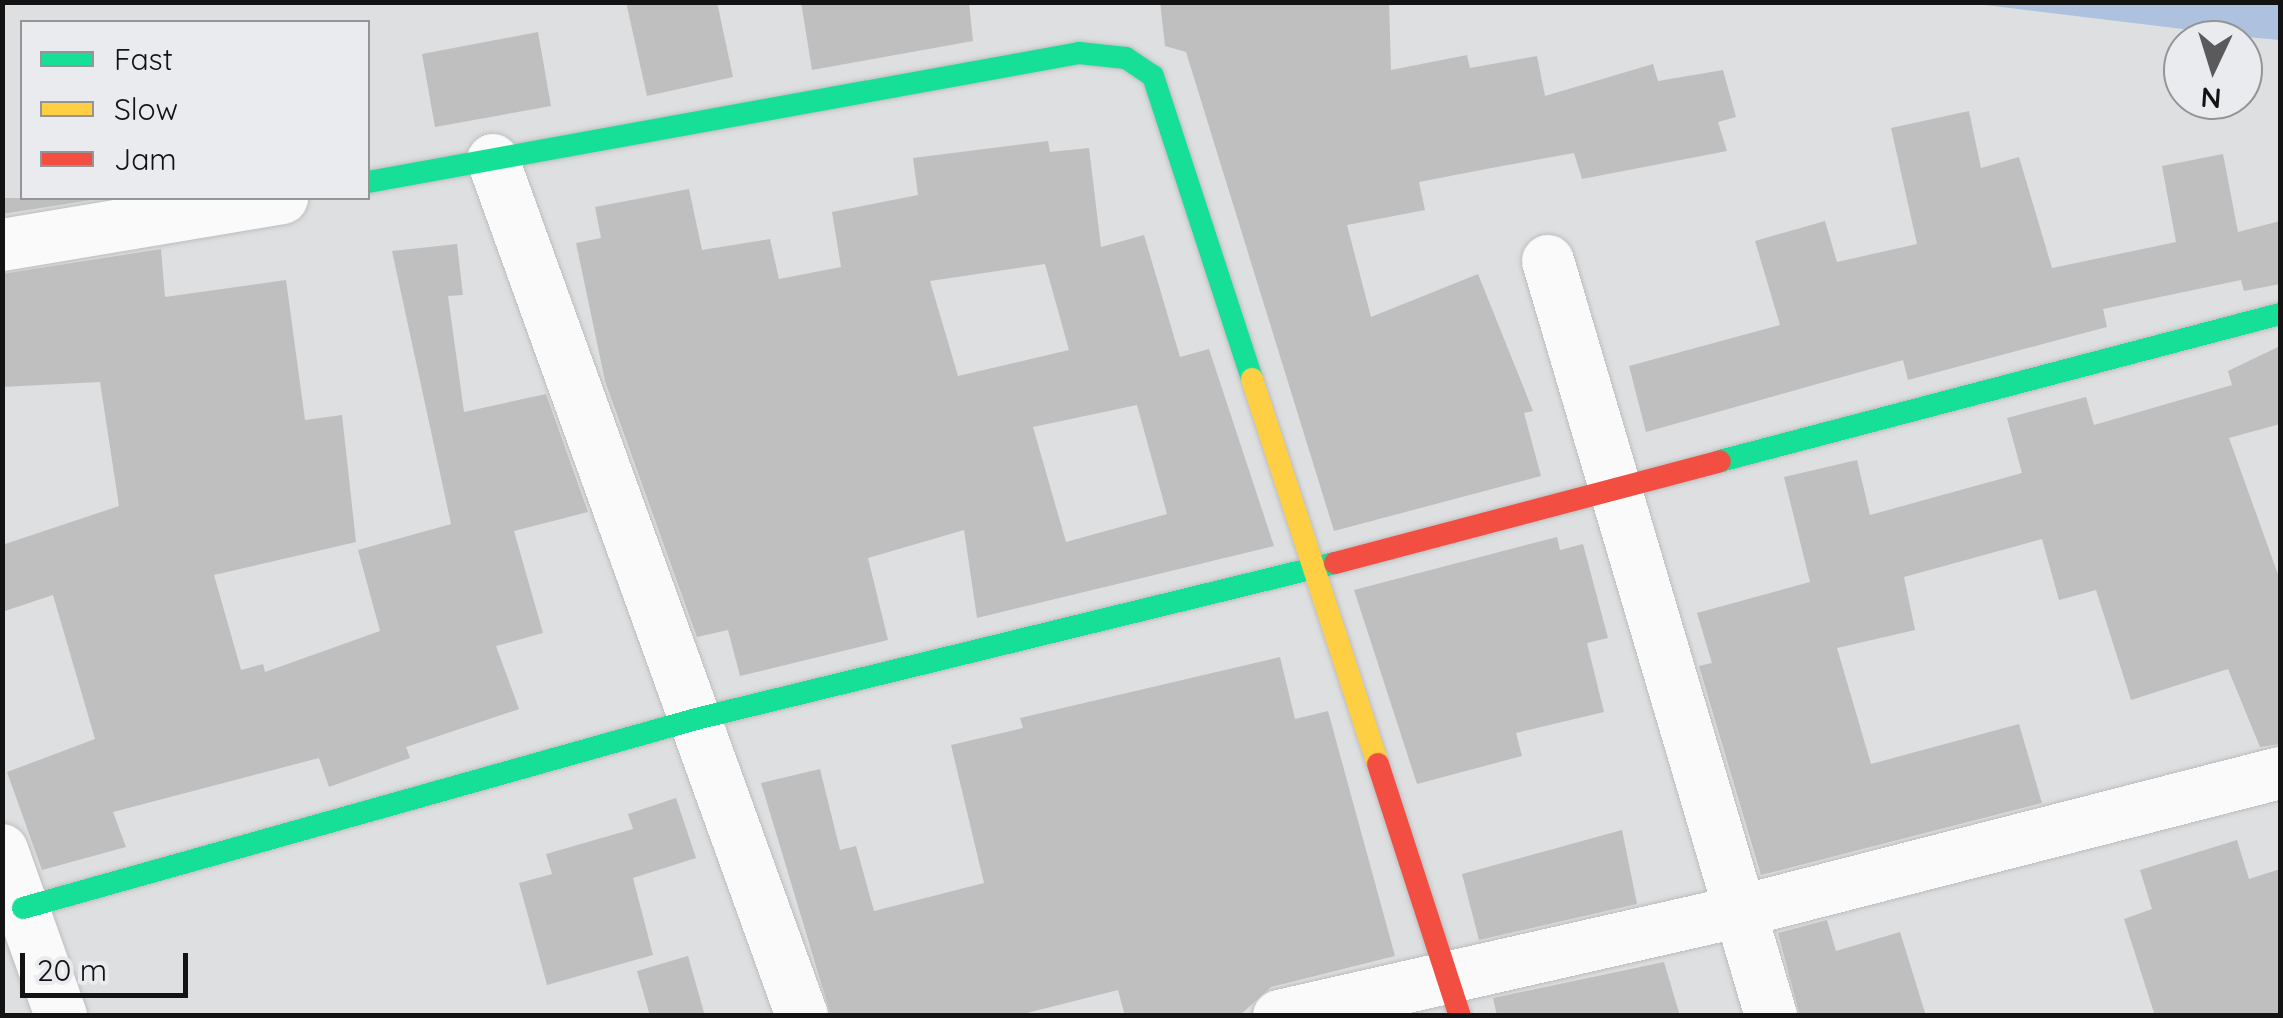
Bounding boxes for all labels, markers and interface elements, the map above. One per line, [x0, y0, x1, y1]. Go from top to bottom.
legend [20, 20, 370, 200]
north arrow [2163, 20, 2263, 120]
text: Fast [114, 40, 173, 78]
text: N [2200, 80, 2223, 117]
text: Slow [114, 90, 178, 128]
text: Jam [114, 140, 177, 178]
scale bar [25, 933, 192, 995]
text: 20 m [37, 951, 107, 989]

